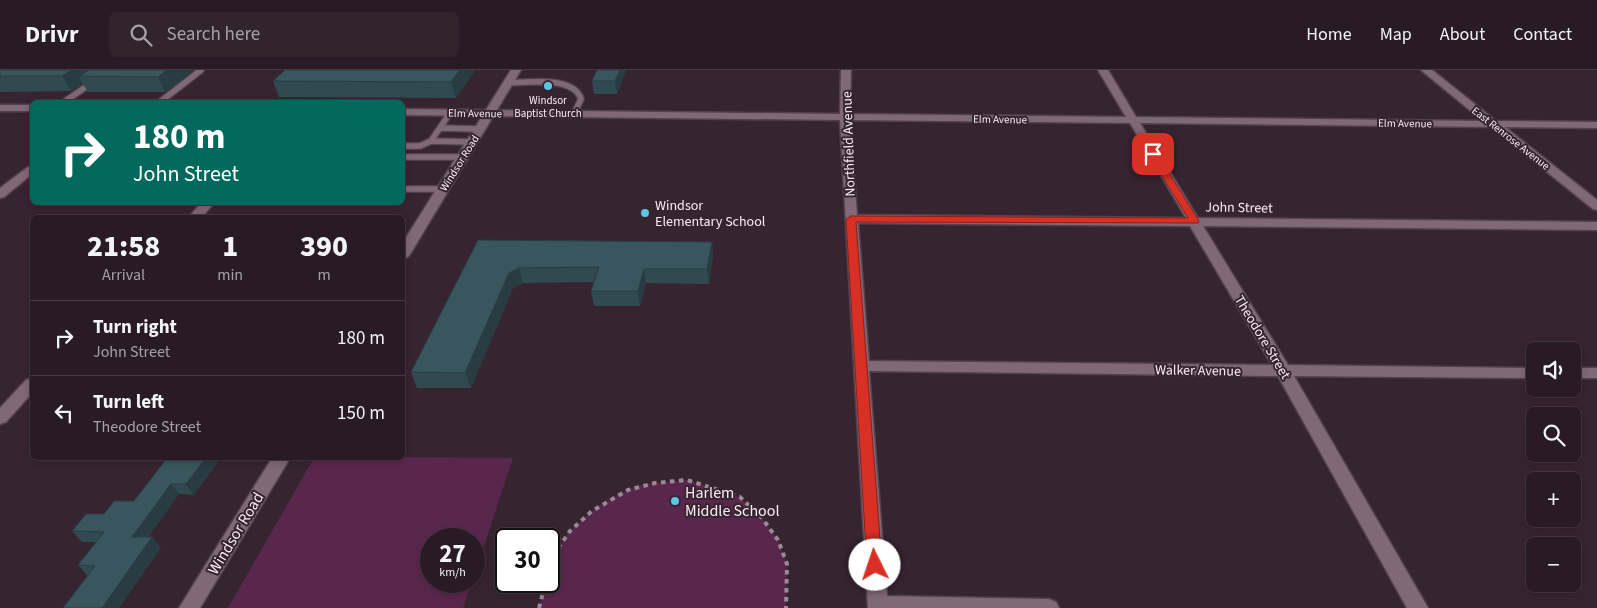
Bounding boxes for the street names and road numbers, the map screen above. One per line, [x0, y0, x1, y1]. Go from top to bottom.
street label: Northfield Avenue [837, 91, 861, 197]
street label: East Renrose Avenue [1469, 103, 1553, 174]
street label: Elm Avenue [448, 106, 503, 121]
street label: Elm Avenue [973, 112, 1028, 127]
street label: Elm Avenue [1378, 116, 1433, 131]
street label: Windsor Road [436, 132, 483, 194]
street label: John Street [1205, 197, 1273, 219]
street label: Theodore Street [1229, 292, 1295, 383]
street label: Walker Avenue [1155, 360, 1241, 382]
street label: Windsor Road [203, 488, 269, 579]

